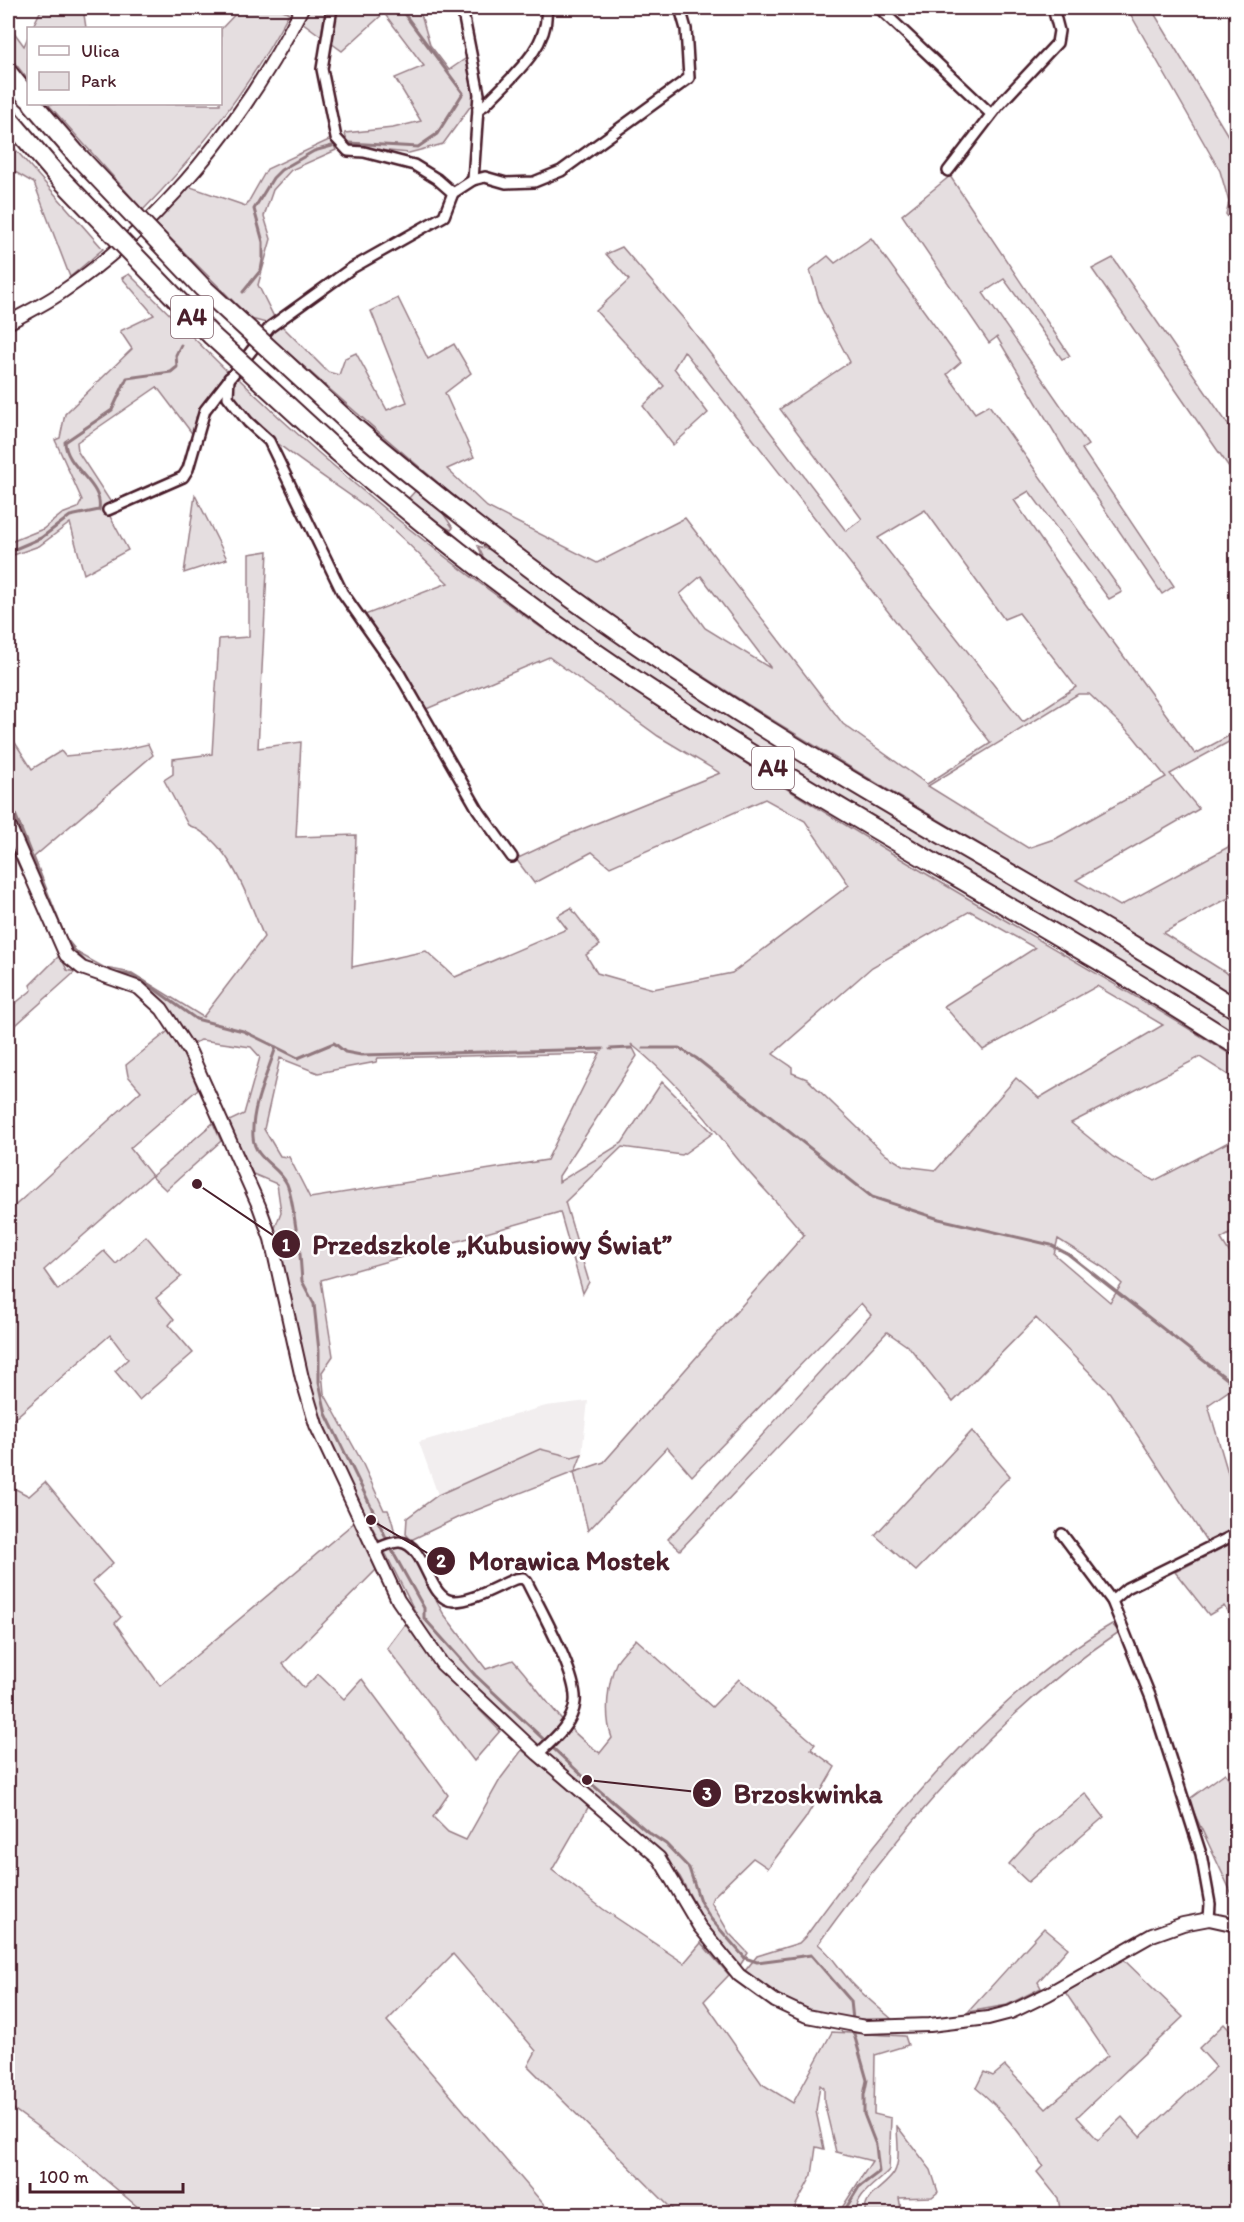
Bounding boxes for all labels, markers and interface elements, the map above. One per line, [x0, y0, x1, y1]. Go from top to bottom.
legend [27, 27, 222, 105]
text: Ulica [81, 40, 120, 62]
text: Park [81, 70, 116, 92]
road number: A4 [171, 296, 213, 338]
road number: A4 [752, 747, 794, 789]
callout: Przedszkole „Kubusiowy Świat” [271, 1222, 684, 1267]
text: Przedszkole „Kubusiowy Świat” [312, 1228, 672, 1261]
text: 1 [282, 1234, 291, 1256]
callout: Morawica Mostek [426, 1538, 681, 1583]
text: Morawica Mostek [468, 1544, 671, 1577]
text: 2 [436, 1550, 446, 1572]
callout: Brzoskwinka [692, 1771, 895, 1816]
text: Brzoskwinka [734, 1777, 883, 1810]
text: 3 [702, 1783, 712, 1805]
scale bar [30, 2156, 183, 2194]
text: 100 m [39, 2166, 89, 2188]

